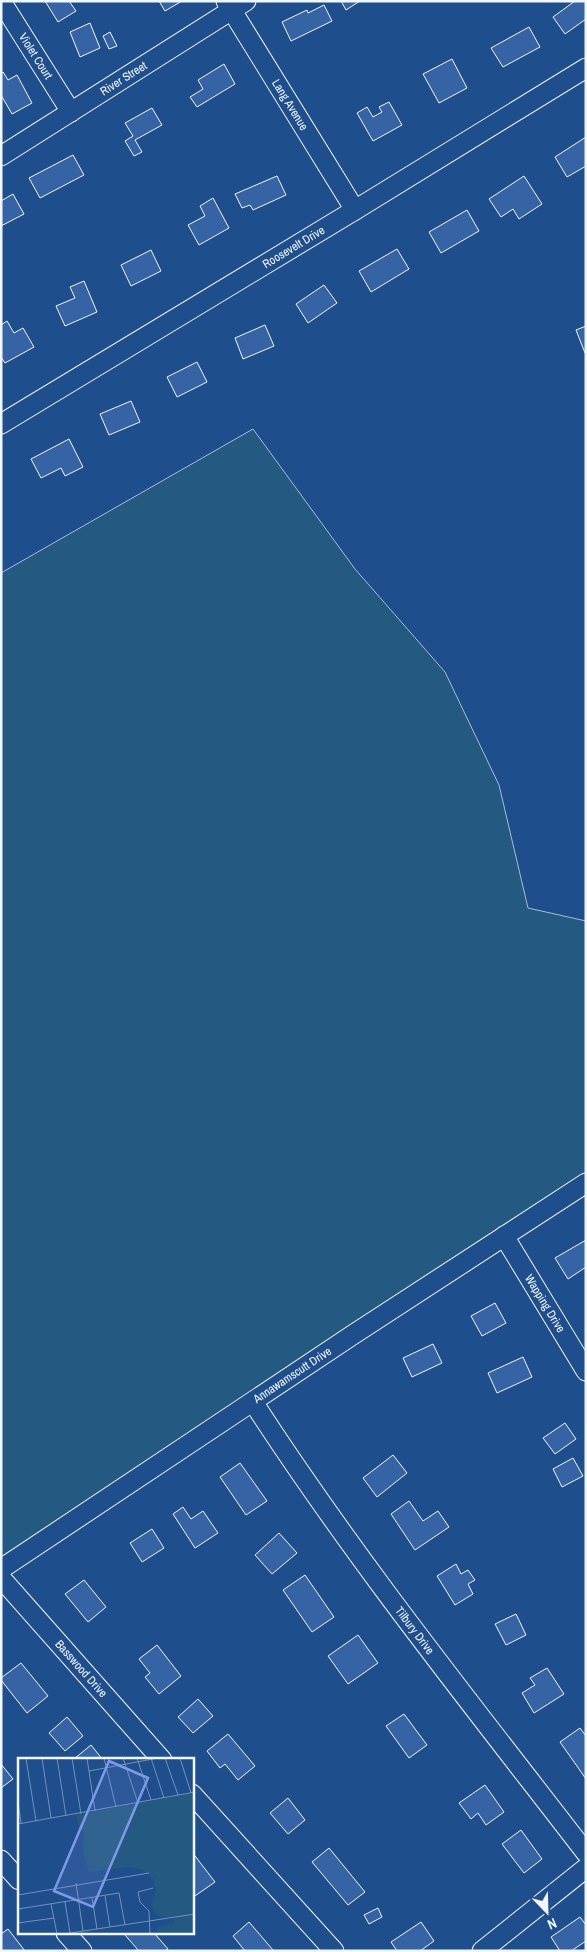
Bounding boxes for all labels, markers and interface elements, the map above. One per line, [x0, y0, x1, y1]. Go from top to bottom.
street label: Violet Court [15, 30, 56, 82]
street label: River Street [97, 58, 150, 99]
street label: Lang Avenue [268, 76, 312, 133]
street label: Roosevelt Drive [260, 222, 328, 272]
street label: Wapping Drive [521, 1271, 569, 1336]
street label: Annawamscutt Drive [249, 1343, 335, 1407]
street label: Tilbury Drive [391, 1603, 438, 1658]
street label: Basswood Drive [51, 1636, 111, 1701]
inset map [18, 1758, 194, 1934]
north arrow [522, 1887, 572, 1937]
text: N [545, 1914, 559, 1934]

